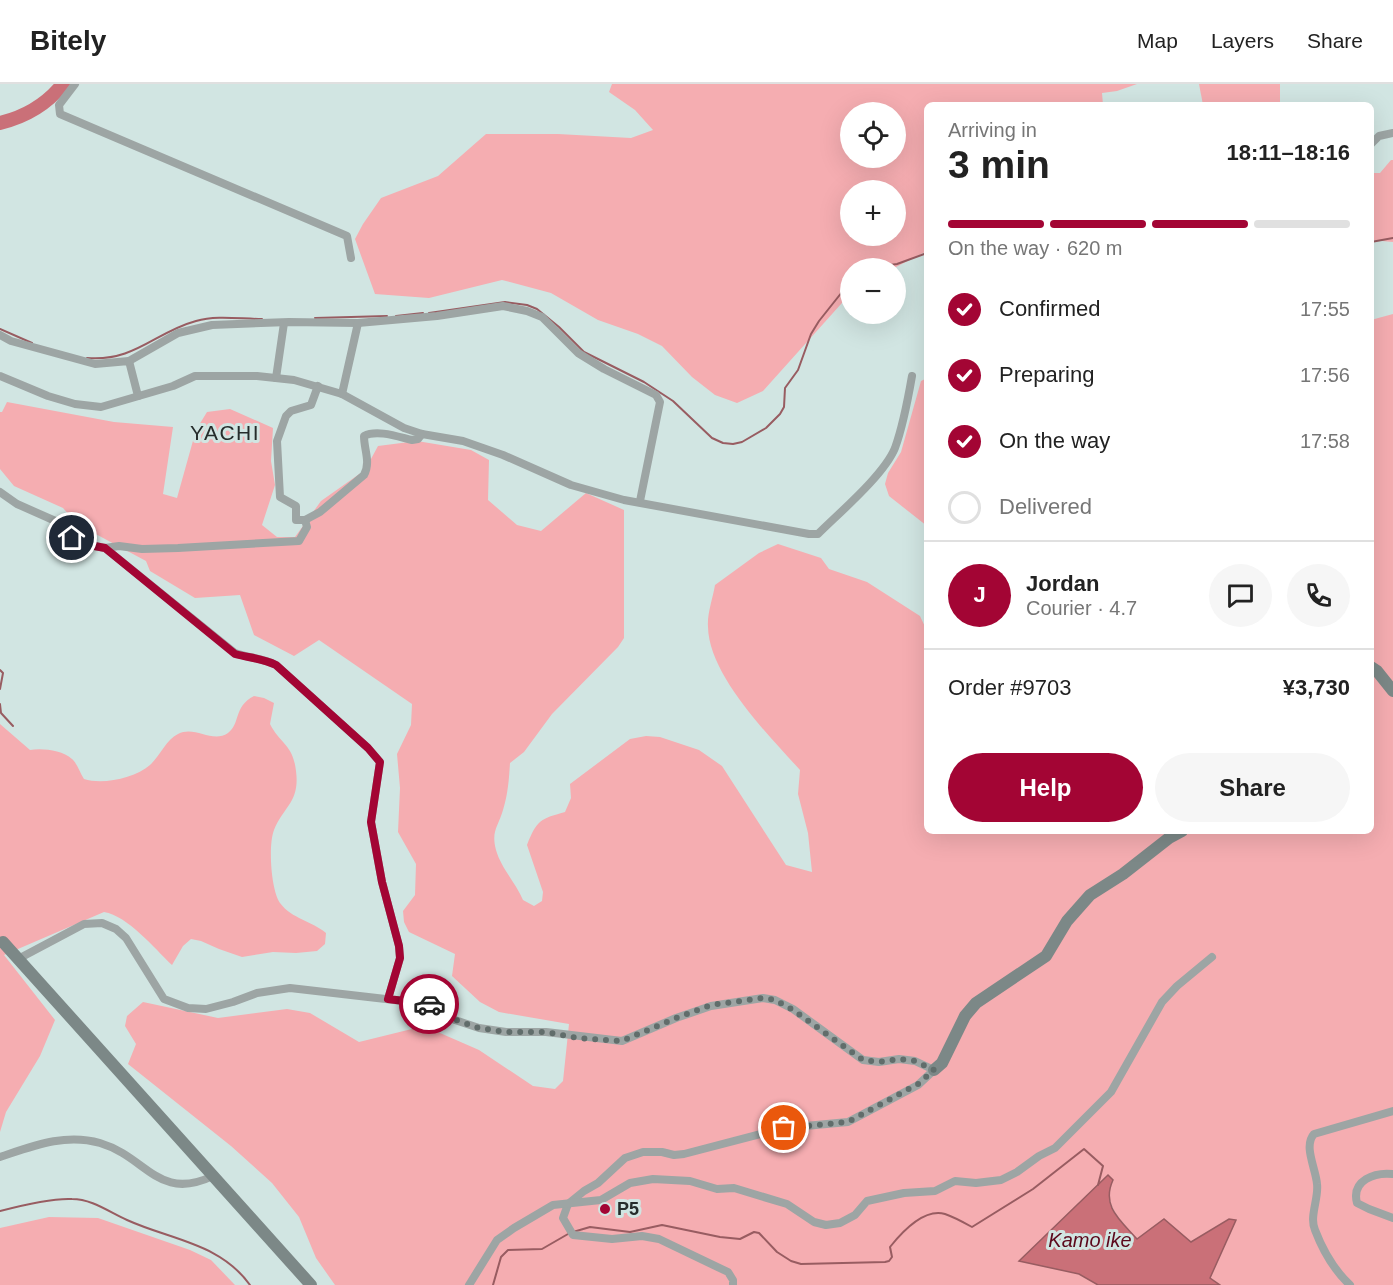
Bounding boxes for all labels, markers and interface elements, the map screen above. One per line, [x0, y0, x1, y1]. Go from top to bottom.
text: Bitely [30, 25, 106, 56]
text: Map [1137, 29, 1178, 52]
text: Layers [1211, 29, 1274, 52]
text: Share [1307, 29, 1363, 52]
map controls [840, 102, 906, 324]
button: locate [840, 102, 906, 168]
text: Arriving in [948, 119, 1037, 141]
text: 18:11–18:16 [1226, 140, 1350, 165]
text: 3 min [948, 143, 1050, 186]
button: + [840, 180, 906, 246]
text: On the way · 620 m [948, 237, 1123, 259]
button: − [840, 258, 906, 324]
icon: check [948, 293, 981, 326]
text: Confirmed [999, 296, 1100, 321]
text: 17:55 [1300, 298, 1350, 320]
icon: check [948, 359, 981, 392]
text: Preparing [999, 362, 1094, 387]
text: 17:56 [1300, 364, 1350, 386]
district label: YACHI [190, 421, 260, 444]
icon: check [948, 425, 981, 458]
text: On the way [999, 428, 1110, 453]
text: 17:58 [1300, 430, 1350, 452]
text: Delivered [999, 494, 1092, 519]
pin [46, 512, 97, 563]
icon: home [55, 521, 88, 554]
button: chat [1209, 564, 1272, 627]
button: phone [1287, 564, 1350, 627]
text: Jordan [1026, 571, 1099, 596]
text: J [973, 582, 986, 607]
text: Courier · 4.7 [1026, 597, 1137, 619]
text: Order #9703 [948, 675, 1072, 700]
text: ¥3,730 [1283, 675, 1350, 700]
button: Help [948, 753, 1143, 822]
button: Share [1155, 753, 1350, 822]
courier [399, 974, 459, 1034]
icon: car [413, 988, 446, 1021]
pin [758, 1102, 809, 1153]
icon: bag [767, 1111, 800, 1144]
place label: P5 [617, 1199, 639, 1219]
marker: P5 [598, 1202, 612, 1216]
water label: Kamo ike [1048, 1229, 1132, 1251]

